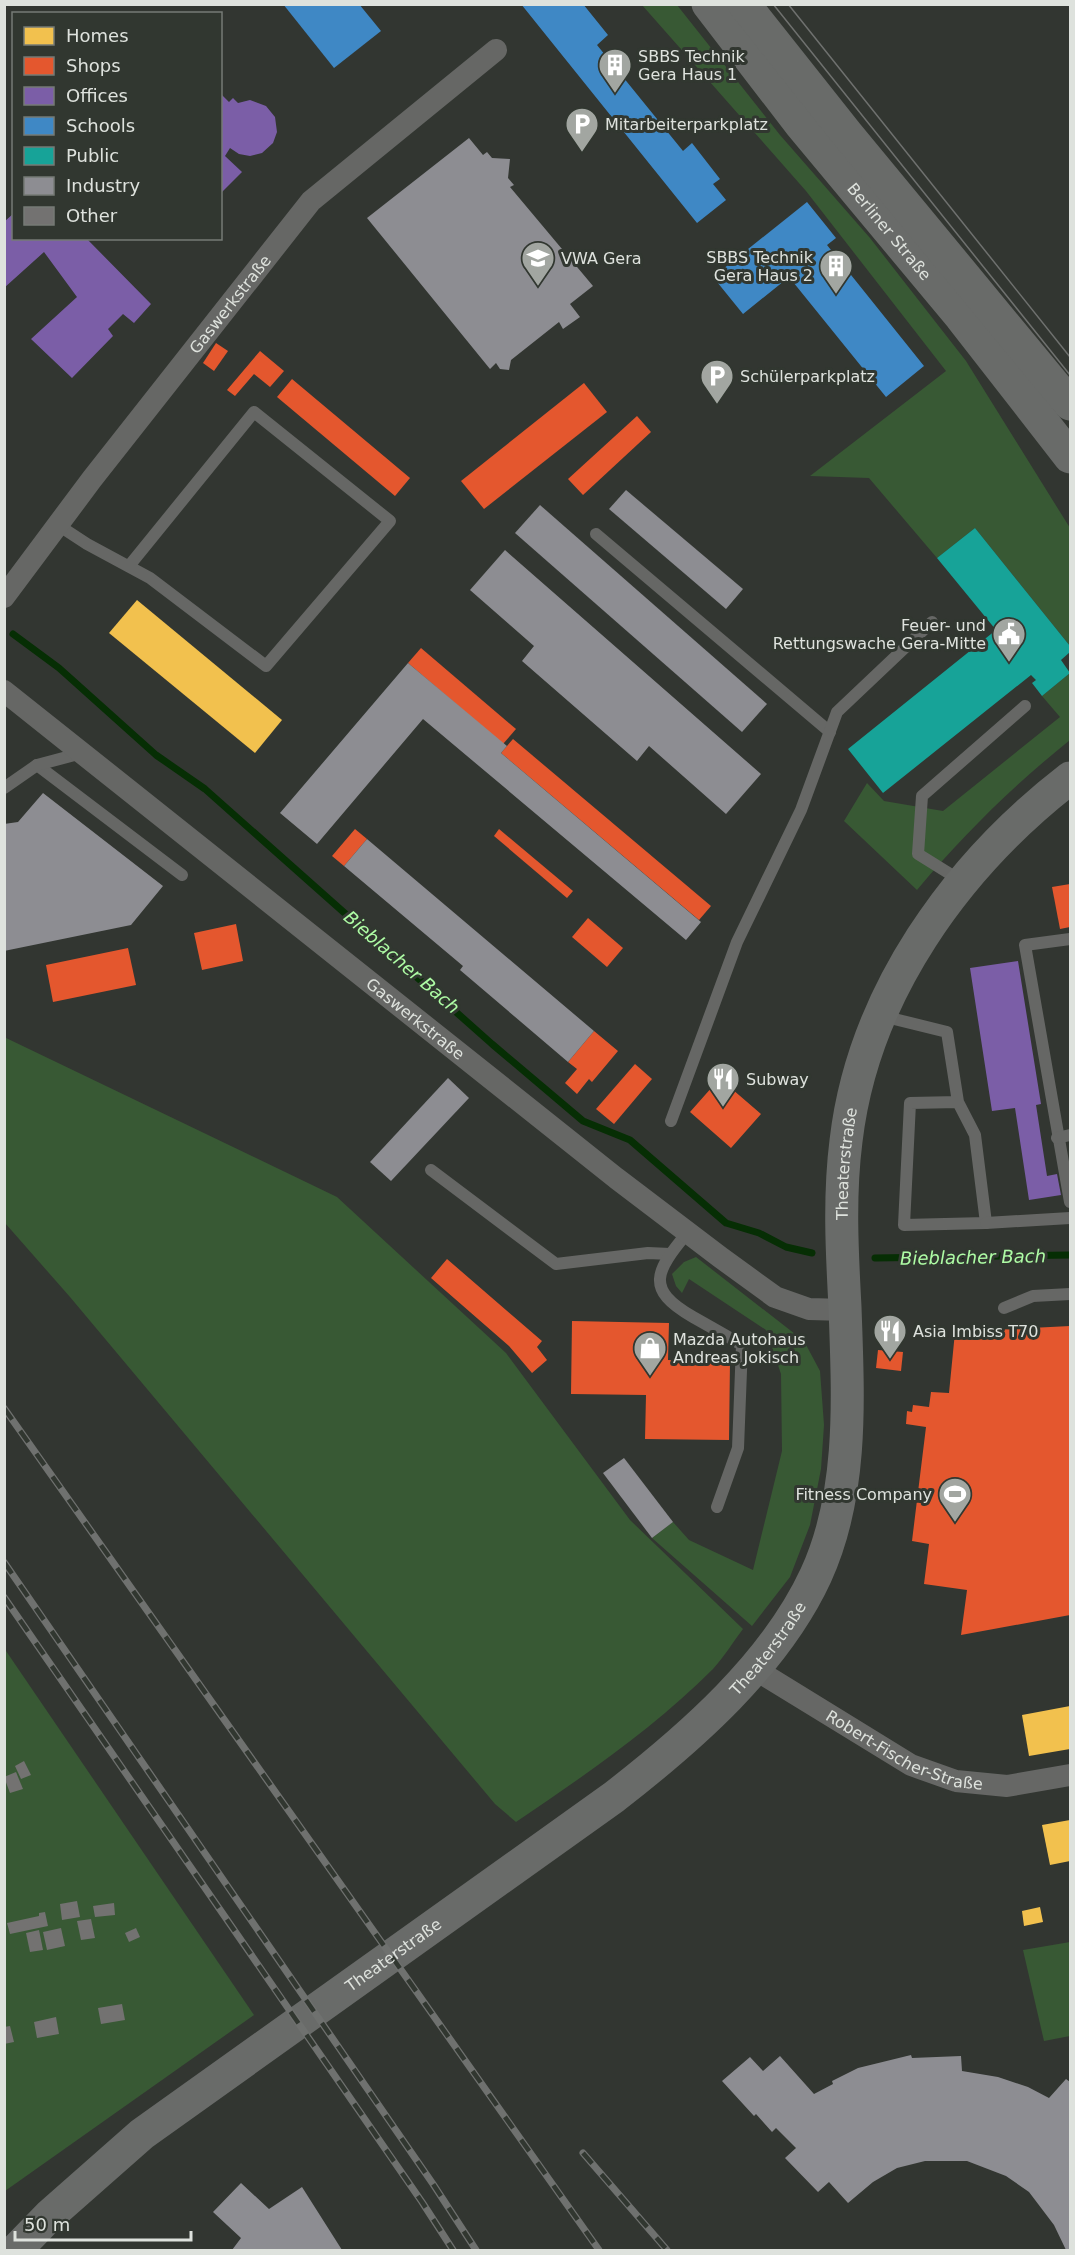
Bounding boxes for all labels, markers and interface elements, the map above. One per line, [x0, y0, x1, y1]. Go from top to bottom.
legend [12, 12, 222, 240]
text: Homes [66, 25, 129, 46]
building icon: SBBS Technik Gera Haus 1 [597, 47, 633, 94]
place label: SBBS Technik Gera Haus 1 [638, 47, 745, 84]
text: Shops [66, 55, 121, 76]
text: Offices [66, 85, 128, 106]
parking icon: Mitarbeiterparkplatz [564, 106, 600, 153]
text: Schools [66, 115, 135, 136]
place label: Mitarbeiterparkplatz [605, 115, 768, 134]
text: Public [66, 145, 119, 166]
text: Industry [66, 175, 140, 196]
street label: Berliner Straße [844, 179, 936, 284]
text: Other [66, 205, 118, 226]
school or university icon: VWA Gera [520, 240, 556, 287]
place label: SBBS Technik Gera Haus 2 [706, 248, 814, 285]
building icon: SBBS Technik Gera Haus 2 [818, 248, 854, 295]
place label: VWA Gera [561, 249, 642, 268]
street label: Gaswerkstraße [185, 251, 275, 357]
parking icon: Schülerparkplatz [699, 358, 735, 405]
place label: Schülerparkplatz [740, 367, 875, 386]
place label: Feuer- und Rettungswache Gera-Mitte [773, 616, 986, 653]
public building icon: Feuer- und Rettungswache Gera-Mitte [991, 616, 1027, 663]
water label: Bieblacher Bach [340, 906, 464, 1018]
street label: Gaswerkstraße [363, 974, 469, 1063]
restaurant icon: Subway [705, 1061, 741, 1108]
place label: Subway [746, 1070, 809, 1089]
street label: Theaterstraße [832, 1106, 861, 1221]
water label: Bieblacher Bach [900, 1245, 1046, 1269]
restaurant icon: Asia Imbiss T70 [872, 1313, 908, 1360]
place label: Asia Imbiss T70 [913, 1322, 1038, 1341]
shop icon: Mazda Autohaus Andreas Jokisch [632, 1330, 668, 1377]
place label: Mazda Autohaus Andreas Jokisch [673, 1330, 806, 1367]
sports icon: Fitness Company [937, 1476, 973, 1523]
place label: Fitness Company [795, 1485, 932, 1504]
street label: Theaterstraße [725, 1598, 810, 1700]
street label: Robert-Fischer-Straße [823, 1706, 984, 1793]
street label: Theaterstraße [341, 1914, 445, 1996]
scale bar [15, 2204, 190, 2242]
text: 50 m [24, 2214, 70, 2235]

